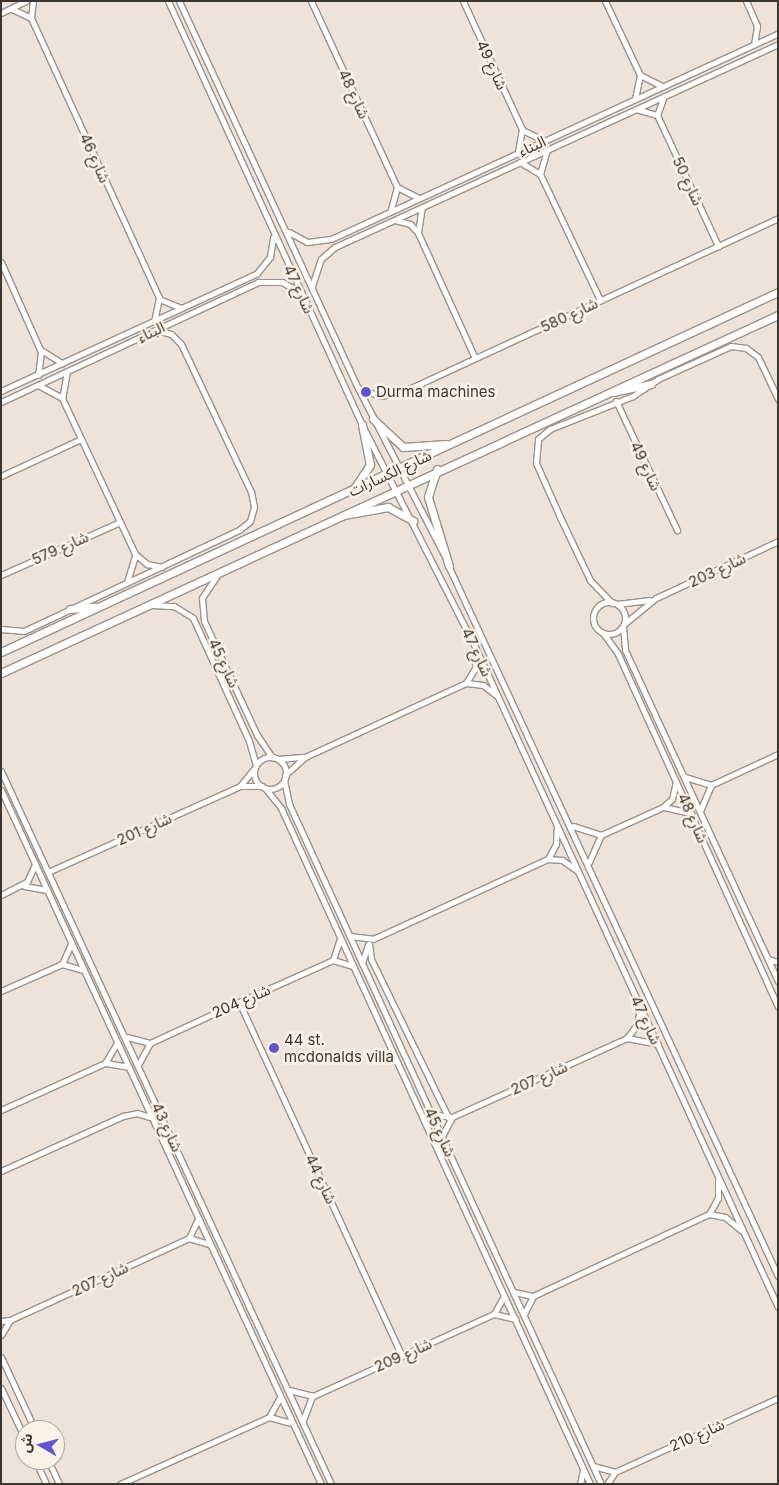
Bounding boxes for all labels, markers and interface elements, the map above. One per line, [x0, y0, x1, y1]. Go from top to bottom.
street label: شارع 49 [473, 37, 511, 93]
street label: شارع 48 [335, 66, 373, 122]
street label: شارع 46 [76, 130, 114, 186]
street label: البناء [515, 132, 549, 160]
street label: شارع 50 [669, 154, 707, 208]
street label: شارع 47 [280, 262, 318, 316]
street label: شارع 580 [537, 294, 601, 336]
street label: البناء [134, 318, 168, 346]
place label: Durma machines [376, 383, 496, 401]
marker: Durma machines [360, 386, 372, 398]
street label: شارع 49 [627, 438, 665, 494]
street label: شارع الكسارات [346, 446, 434, 500]
street label: شارع 579 [29, 528, 91, 568]
street label: شارع 203 [685, 549, 749, 591]
street label: شارع 47 [458, 625, 496, 679]
street label: شارع 45 [205, 636, 243, 690]
street label: شارع 48 [674, 790, 712, 846]
street label: شارع 201 [114, 809, 174, 849]
street label: شارع 204 [209, 980, 273, 1022]
street label: شارع 47 [627, 993, 665, 1047]
place label: 44 st. mcdonalds villa [284, 1030, 394, 1065]
marker: 44 st. mcdonalds villa [268, 1042, 280, 1054]
street label: شارع 207 [508, 1058, 570, 1098]
street label: شارع 43 [148, 1099, 186, 1155]
street label: شارع 45 [421, 1105, 459, 1159]
street label: شارع 44 [302, 1151, 340, 1207]
street label: شارع 207 [69, 1258, 131, 1300]
street label: شارع 209 [371, 1334, 435, 1376]
street label: شارع 210 [667, 1415, 727, 1455]
north arrow [15, 1420, 65, 1470]
text: ش [16, 1432, 35, 1454]

